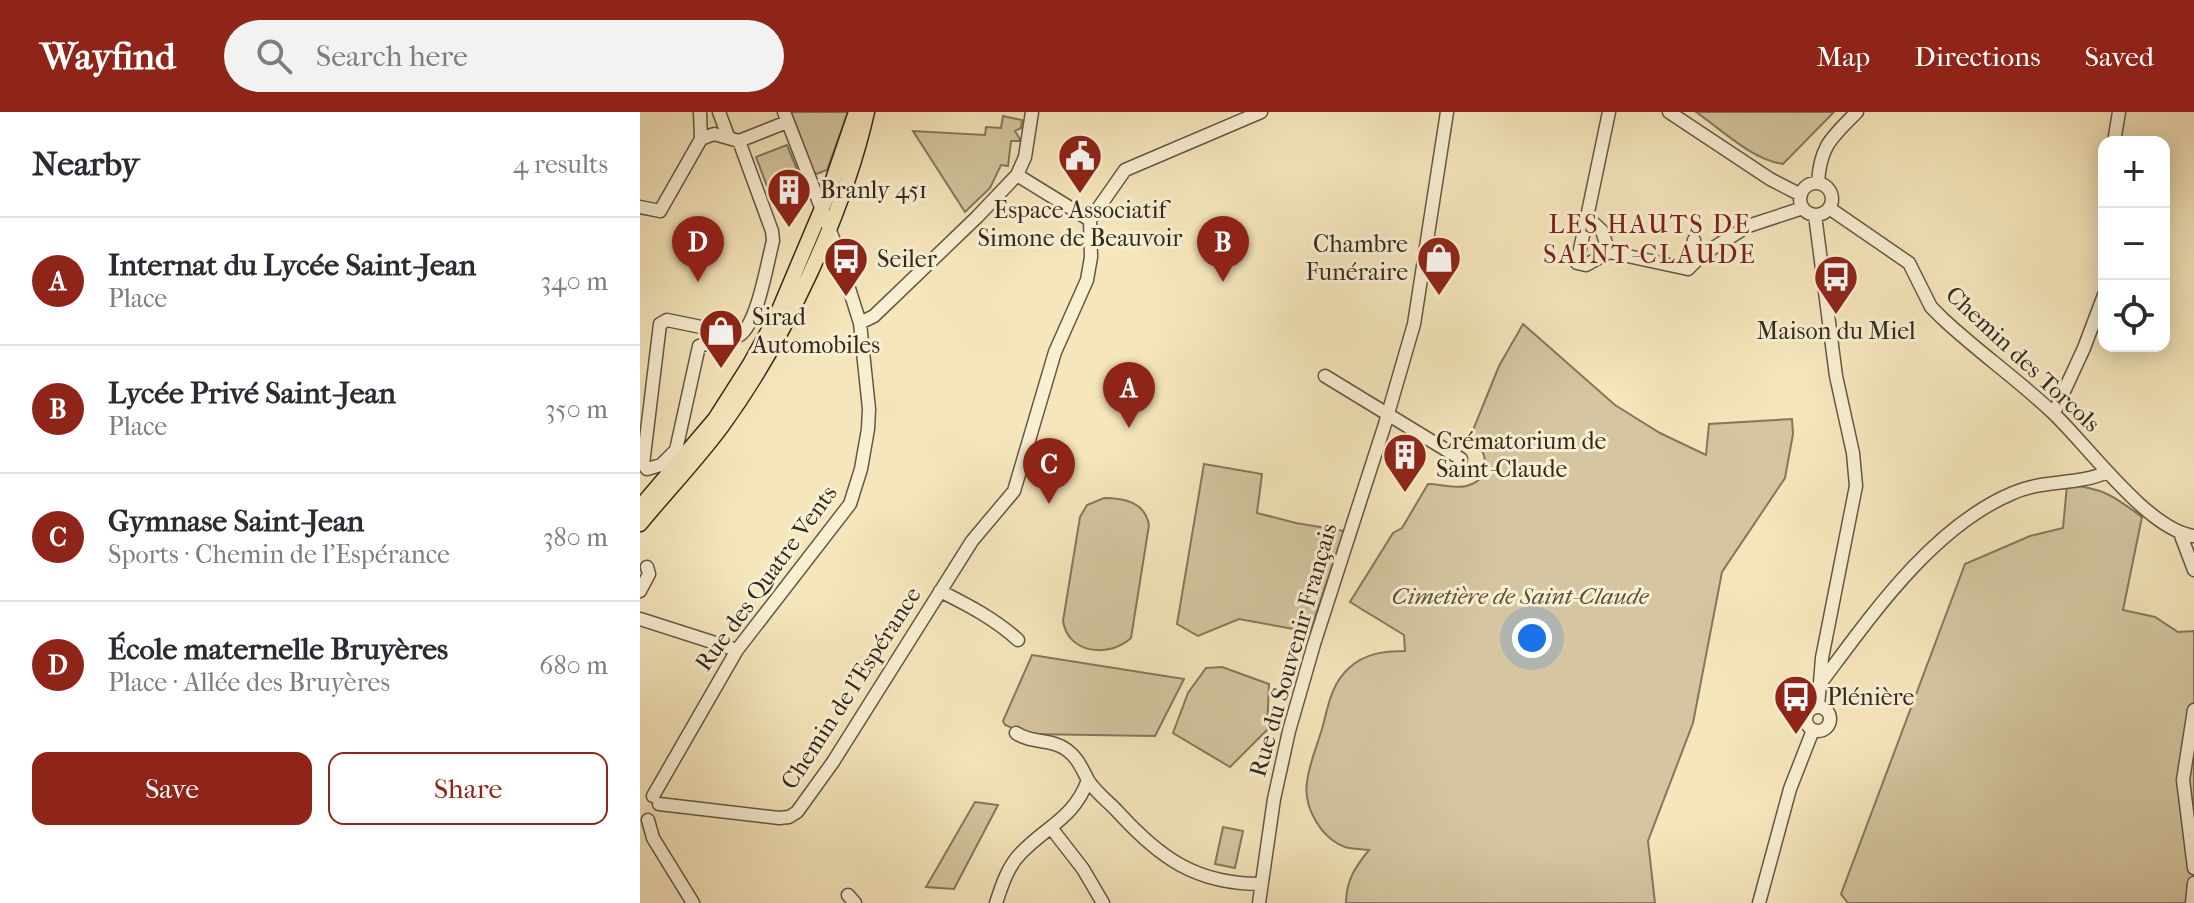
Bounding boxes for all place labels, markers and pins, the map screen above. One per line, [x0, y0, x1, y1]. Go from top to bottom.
public building icon: Espace Associatif Simone de Beauvoir [1056, 132, 1104, 195]
building icon: Branly 451 [765, 166, 813, 229]
place label: Branly 451 [820, 176, 927, 204]
place label: Espace Associatif Simone de Beauvoir [978, 196, 1183, 252]
pin: D [672, 216, 724, 282]
pin: B [1197, 216, 1249, 282]
place label: Chambre Funéraire [1306, 230, 1408, 286]
shop icon: Chambre Funéraire [1415, 234, 1463, 297]
bus stop icon: Seiler [822, 235, 870, 298]
place label: Seiler [877, 245, 938, 273]
bus stop icon: Maison du Miel [1812, 253, 1860, 316]
place label: Sirad Automobiles [751, 303, 880, 359]
shop icon: Sirad Automobiles [697, 307, 745, 370]
place label: Maison du Miel [1756, 317, 1916, 345]
pin: A [1103, 362, 1155, 428]
place label: Crématorium de Saint-Claude [1436, 427, 1606, 483]
building icon: Crématorium de Saint-Claude [1381, 431, 1429, 494]
pin: C [1023, 438, 1075, 504]
bus stop icon: Plénière [1772, 673, 1820, 736]
place label: Plénière [1827, 683, 1915, 711]

